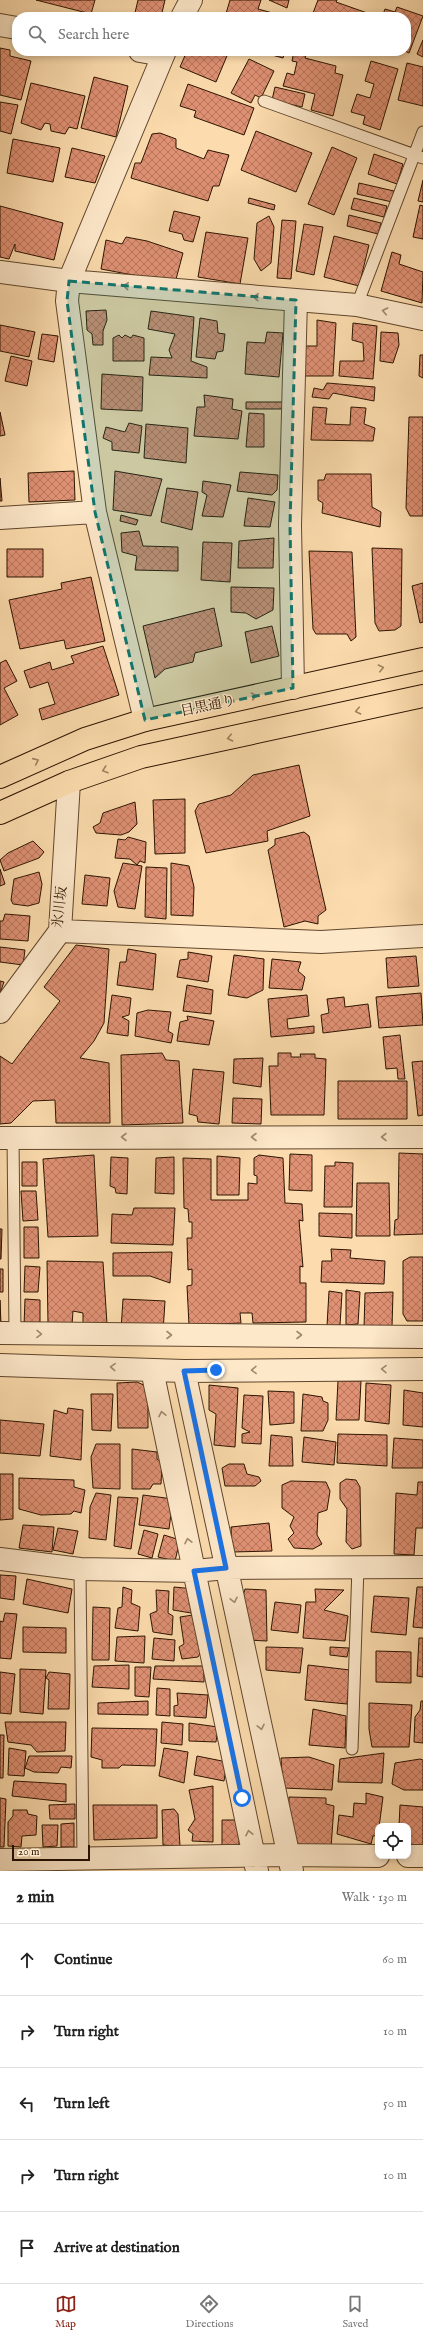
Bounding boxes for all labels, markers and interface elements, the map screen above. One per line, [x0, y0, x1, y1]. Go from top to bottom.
search box [12, 12, 411, 56]
icon: search [26, 23, 48, 45]
text: Search here [58, 25, 129, 44]
one-way arrow [123, 282, 129, 291]
one-way arrow [253, 293, 259, 302]
one-way arrow [382, 307, 388, 315]
one-way arrow [377, 665, 384, 673]
street label: 目黒通り [179, 691, 237, 721]
one-way arrow [250, 693, 257, 701]
one-way arrow [354, 706, 361, 714]
one-way arrow [227, 734, 234, 742]
one-way arrow [31, 758, 39, 766]
one-way arrow [101, 765, 108, 774]
street label: 氷川坂 [49, 885, 71, 929]
one-way arrow [121, 1133, 127, 1141]
one-way arrow [251, 1133, 257, 1141]
one-way arrow [381, 1133, 387, 1141]
one-way arrow [36, 1329, 42, 1338]
one-way arrow [166, 1331, 172, 1339]
one-way arrow [296, 1331, 302, 1339]
route end [207, 1361, 225, 1379]
one-way arrow [110, 1363, 116, 1372]
one-way arrow [381, 1365, 387, 1373]
one-way arrow [251, 1366, 257, 1374]
one-way arrow [158, 1411, 166, 1417]
one-way arrow [185, 1538, 193, 1544]
one-way arrow [229, 1597, 237, 1604]
one-way arrow [257, 1724, 265, 1731]
route start [233, 1789, 251, 1807]
map controls [375, 1823, 411, 1859]
button: locate [375, 1823, 411, 1859]
one-way arrow [246, 1830, 254, 1836]
scale bar [12, 1843, 90, 1862]
text: 20 m [18, 1845, 39, 1859]
text: 2 min [16, 1887, 54, 1908]
text: Walk · 130 m [342, 1889, 407, 1906]
icon: ahead [16, 1949, 38, 1971]
text: Continue [54, 1950, 112, 1969]
text: 60 m [382, 1951, 407, 1968]
icon: right [16, 2021, 38, 2043]
text: Turn right [54, 2022, 119, 2041]
text: 10 m [383, 2023, 407, 2040]
icon: left [16, 2093, 38, 2115]
text: Turn left [54, 2094, 110, 2113]
text: 50 m [383, 2095, 407, 2112]
icon: right [16, 2165, 38, 2187]
text: Turn right [54, 2166, 119, 2185]
text: 10 m [383, 2167, 407, 2184]
icon: arrive [16, 2237, 38, 2259]
text: Arrive at destination [54, 2238, 180, 2257]
tab: Map [55, 2293, 77, 2331]
tab: Directions [186, 2293, 233, 2331]
tab: Saved [342, 2293, 368, 2331]

